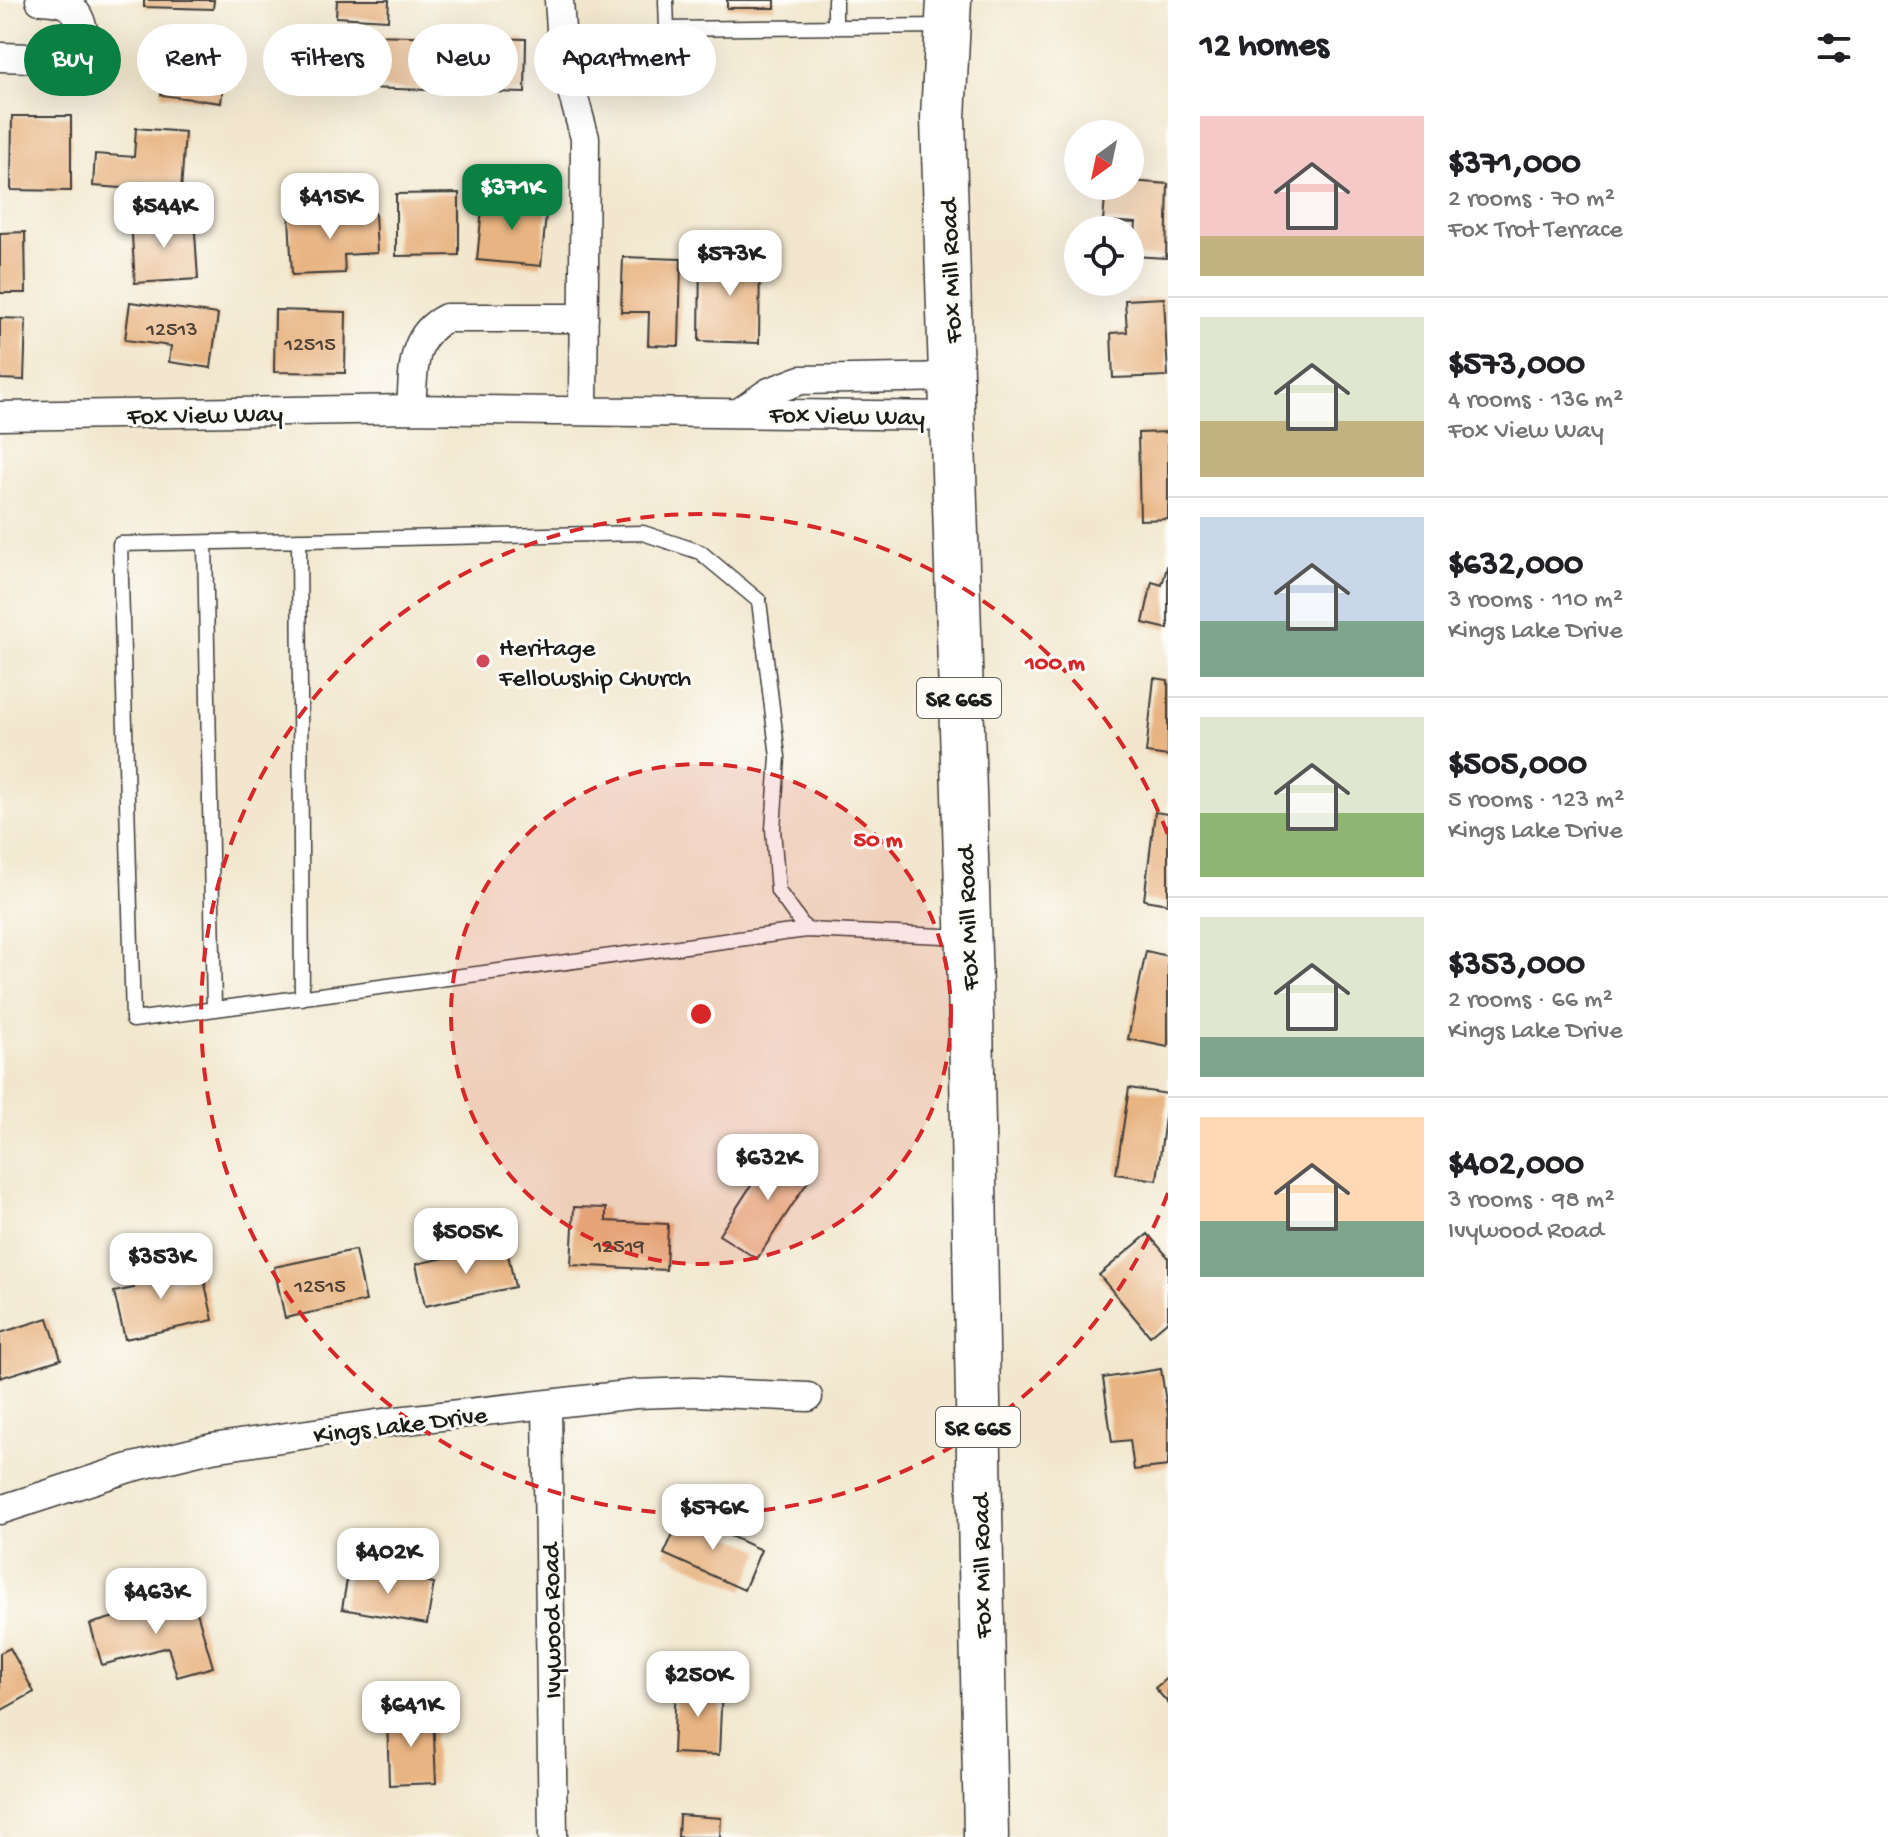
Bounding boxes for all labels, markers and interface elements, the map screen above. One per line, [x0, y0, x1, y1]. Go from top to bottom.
chip: Buy [24, 24, 121, 96]
chip: Rent [137, 24, 247, 96]
chip: Filters [263, 24, 392, 96]
chip: New [408, 24, 518, 96]
chip: Apartment [534, 24, 716, 96]
icon: filters [1812, 26, 1856, 70]
text: 12 homes [1200, 28, 1329, 68]
north arrow [1064, 120, 1144, 200]
map controls [1064, 120, 1144, 296]
text: $371,000 [1448, 145, 1581, 185]
icon: home [1264, 148, 1360, 244]
pin: $371K [456, 164, 568, 232]
pin: $415K [274, 173, 386, 241]
text: $371K [480, 174, 544, 205]
pin: $544K [108, 182, 220, 250]
text: $415K [299, 183, 361, 214]
text: 2 rooms · 70 m² [1448, 185, 1615, 216]
text: $544K [132, 192, 196, 223]
street label: Fox Mill Road [935, 196, 972, 345]
button: locate [1064, 216, 1144, 296]
text: Fox Trot Terrace [1448, 216, 1623, 247]
pin: $573K [674, 230, 786, 298]
text: $573K [697, 240, 763, 271]
house number: 12513 [145, 318, 198, 344]
house number: 12515 [283, 333, 336, 359]
text: $573,000 [1448, 346, 1585, 386]
icon: home [1264, 349, 1360, 445]
text: 4 rooms · 136 m² [1448, 386, 1623, 417]
street label: Fox View Way [126, 401, 283, 434]
street label: Fox View Way [768, 402, 925, 435]
text: Fox View Way [1448, 417, 1604, 448]
text: $632,000 [1448, 546, 1583, 586]
icon: home [1264, 549, 1360, 645]
text: 3 rooms · 110 m² [1448, 586, 1623, 617]
text: Kings Lake Drive [1448, 617, 1623, 648]
place label: Heritage Fellowship Church [498, 635, 691, 696]
text: 100 m [1024, 650, 1085, 679]
marker: Heritage Fellowship Church [474, 652, 492, 670]
road number: SR 665 [917, 678, 1001, 718]
text: $505,000 [1448, 746, 1587, 786]
icon: home [1264, 749, 1360, 845]
text: 5 rooms · 123 m² [1448, 786, 1624, 817]
text: Kings Lake Drive [1448, 817, 1623, 848]
text: 50 m [854, 827, 902, 856]
street label: Fox Mill Road [952, 843, 989, 992]
text: $353,000 [1448, 946, 1585, 986]
icon: home [1264, 949, 1360, 1045]
text: 2 rooms · 66 m² [1448, 986, 1613, 1017]
centre of rings [687, 1000, 715, 1028]
text: Kings Lake Drive [1448, 1017, 1623, 1048]
pin: $632K [712, 1134, 824, 1202]
text: $632K [735, 1144, 801, 1175]
text: $402,000 [1448, 1146, 1584, 1186]
icon: home [1264, 1149, 1360, 1245]
text: 3 rooms · 98 m² [1448, 1186, 1615, 1217]
pin: $505K [410, 1208, 522, 1276]
text: Ivywood Road [1448, 1217, 1604, 1248]
text: $505K [432, 1218, 500, 1249]
pin: $353K [105, 1233, 217, 1301]
house number: 12519 [592, 1235, 645, 1261]
text: $353K [128, 1243, 194, 1274]
house number: 12515 [293, 1275, 346, 1301]
street label: Kings Lake Drive [312, 1401, 490, 1453]
road number: SR 665 [936, 1407, 1020, 1447]
pin: $576K [657, 1484, 769, 1552]
street label: Fox Mill Road [968, 1492, 1001, 1640]
text: $576K [680, 1494, 746, 1525]
pin: $402K [332, 1528, 444, 1596]
text: $402K [355, 1538, 421, 1569]
street label: Ivywood Road [538, 1541, 571, 1699]
pin: $463K [100, 1568, 212, 1636]
text: $463K [124, 1578, 188, 1609]
pin: $250K [642, 1651, 754, 1719]
text: $250K [664, 1661, 732, 1692]
pin: $641K [355, 1681, 467, 1749]
text: $641K [380, 1691, 442, 1722]

